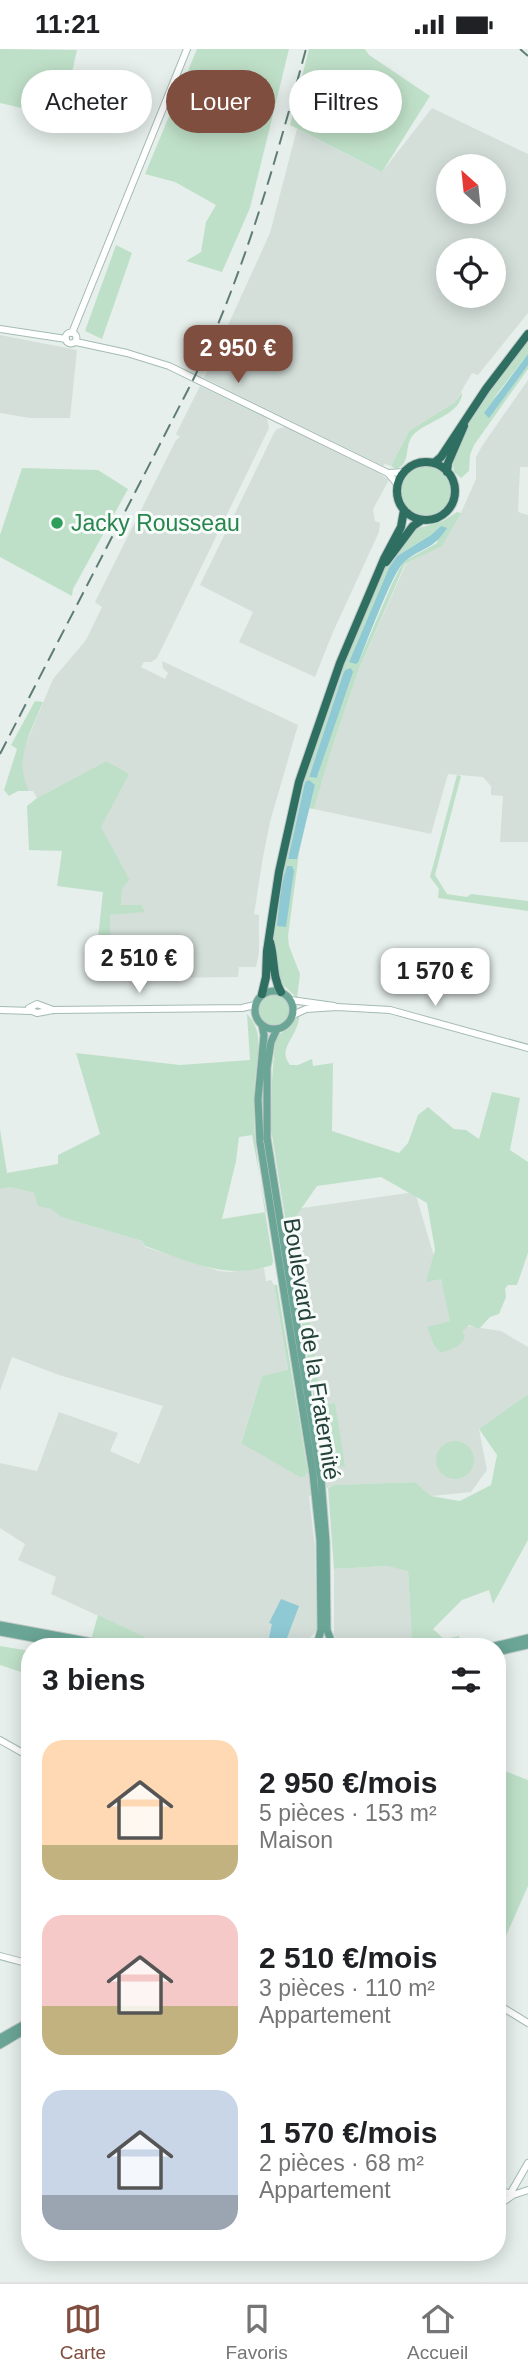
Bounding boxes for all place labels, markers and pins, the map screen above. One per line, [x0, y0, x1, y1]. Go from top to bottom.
pin: 2 950 € [173, 325, 303, 385]
place label: Jacky Rousseau [71, 510, 240, 536]
marker: Jacky Rousseau [49, 515, 65, 531]
pin: 2 510 € [74, 935, 204, 995]
pin: 1 570 € [370, 949, 500, 1008]

